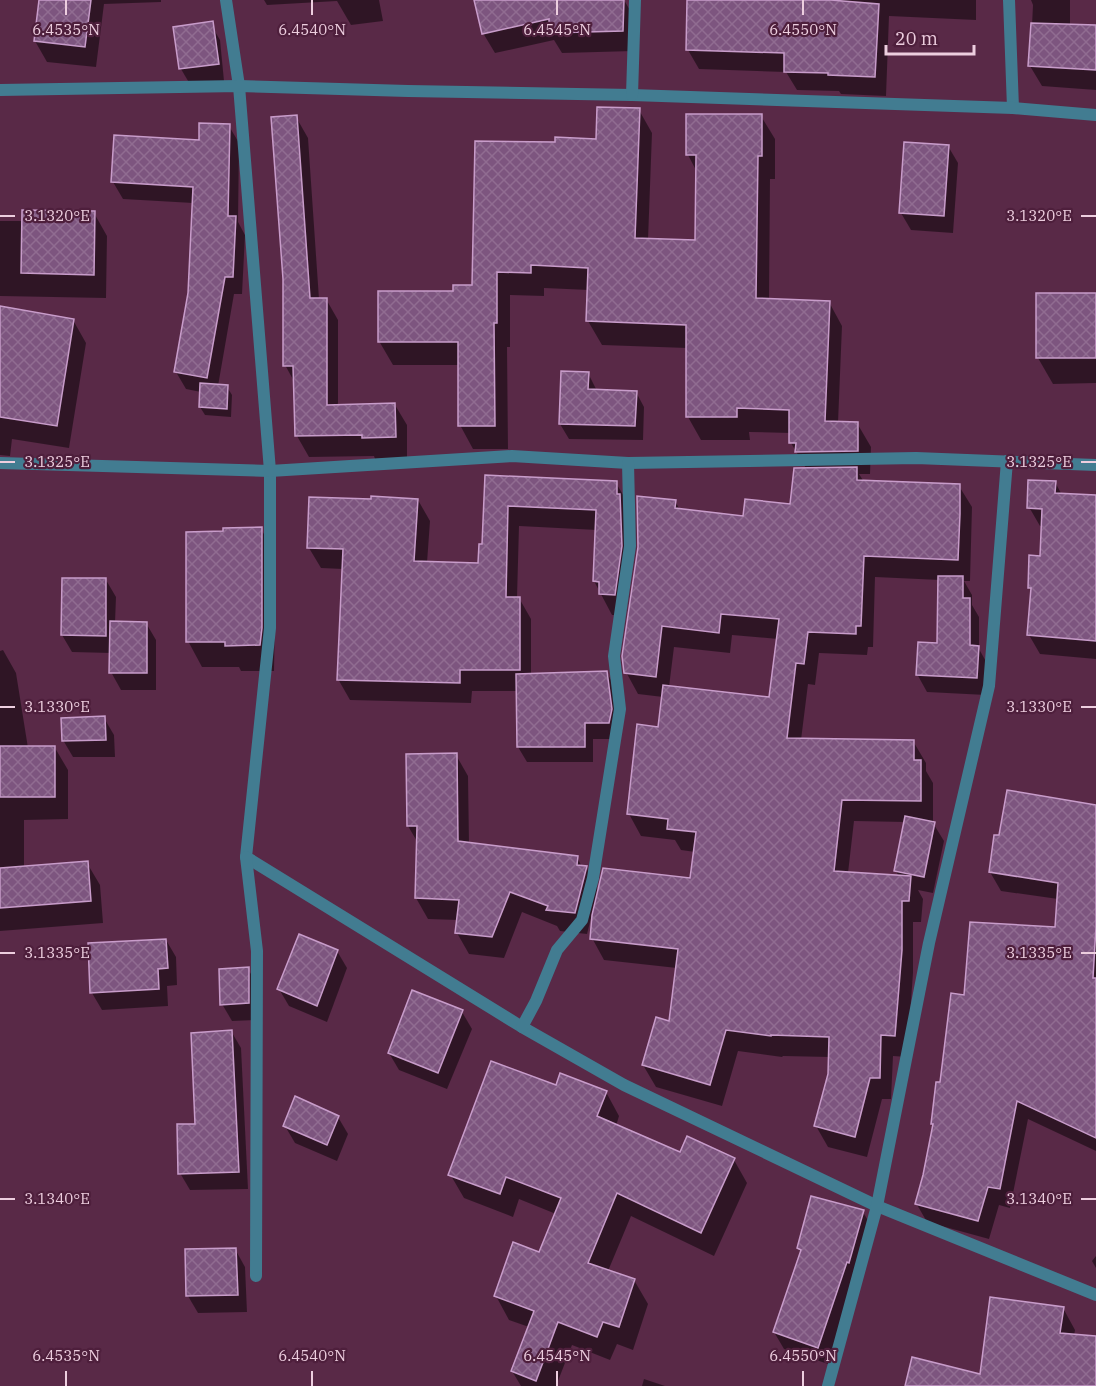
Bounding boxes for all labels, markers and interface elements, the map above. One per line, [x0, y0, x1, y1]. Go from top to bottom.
scale bar [886, 18, 974, 56]
text: 6.4535°N [32, 20, 100, 39]
text: 6.4540°N [278, 20, 346, 39]
text: 6.4545°N [523, 20, 591, 39]
text: 6.4550°N [769, 20, 837, 39]
text: 20 m [895, 27, 938, 50]
text: 3.1320°E [24, 206, 90, 225]
text: 3.1320°E [1006, 206, 1072, 225]
text: 3.1325°E [24, 452, 90, 471]
text: 3.1325°E [1006, 452, 1072, 471]
text: 3.1330°E [24, 697, 90, 716]
text: 3.1330°E [1006, 697, 1072, 716]
text: 3.1335°E [24, 943, 90, 962]
text: 3.1335°E [1006, 943, 1072, 962]
text: 3.1340°E [24, 1189, 90, 1208]
text: 3.1340°E [1006, 1189, 1072, 1208]
text: 6.4535°N [32, 1346, 100, 1365]
text: 6.4540°N [278, 1346, 346, 1365]
text: 6.4545°N [523, 1346, 591, 1365]
text: 6.4550°N [769, 1346, 837, 1365]

